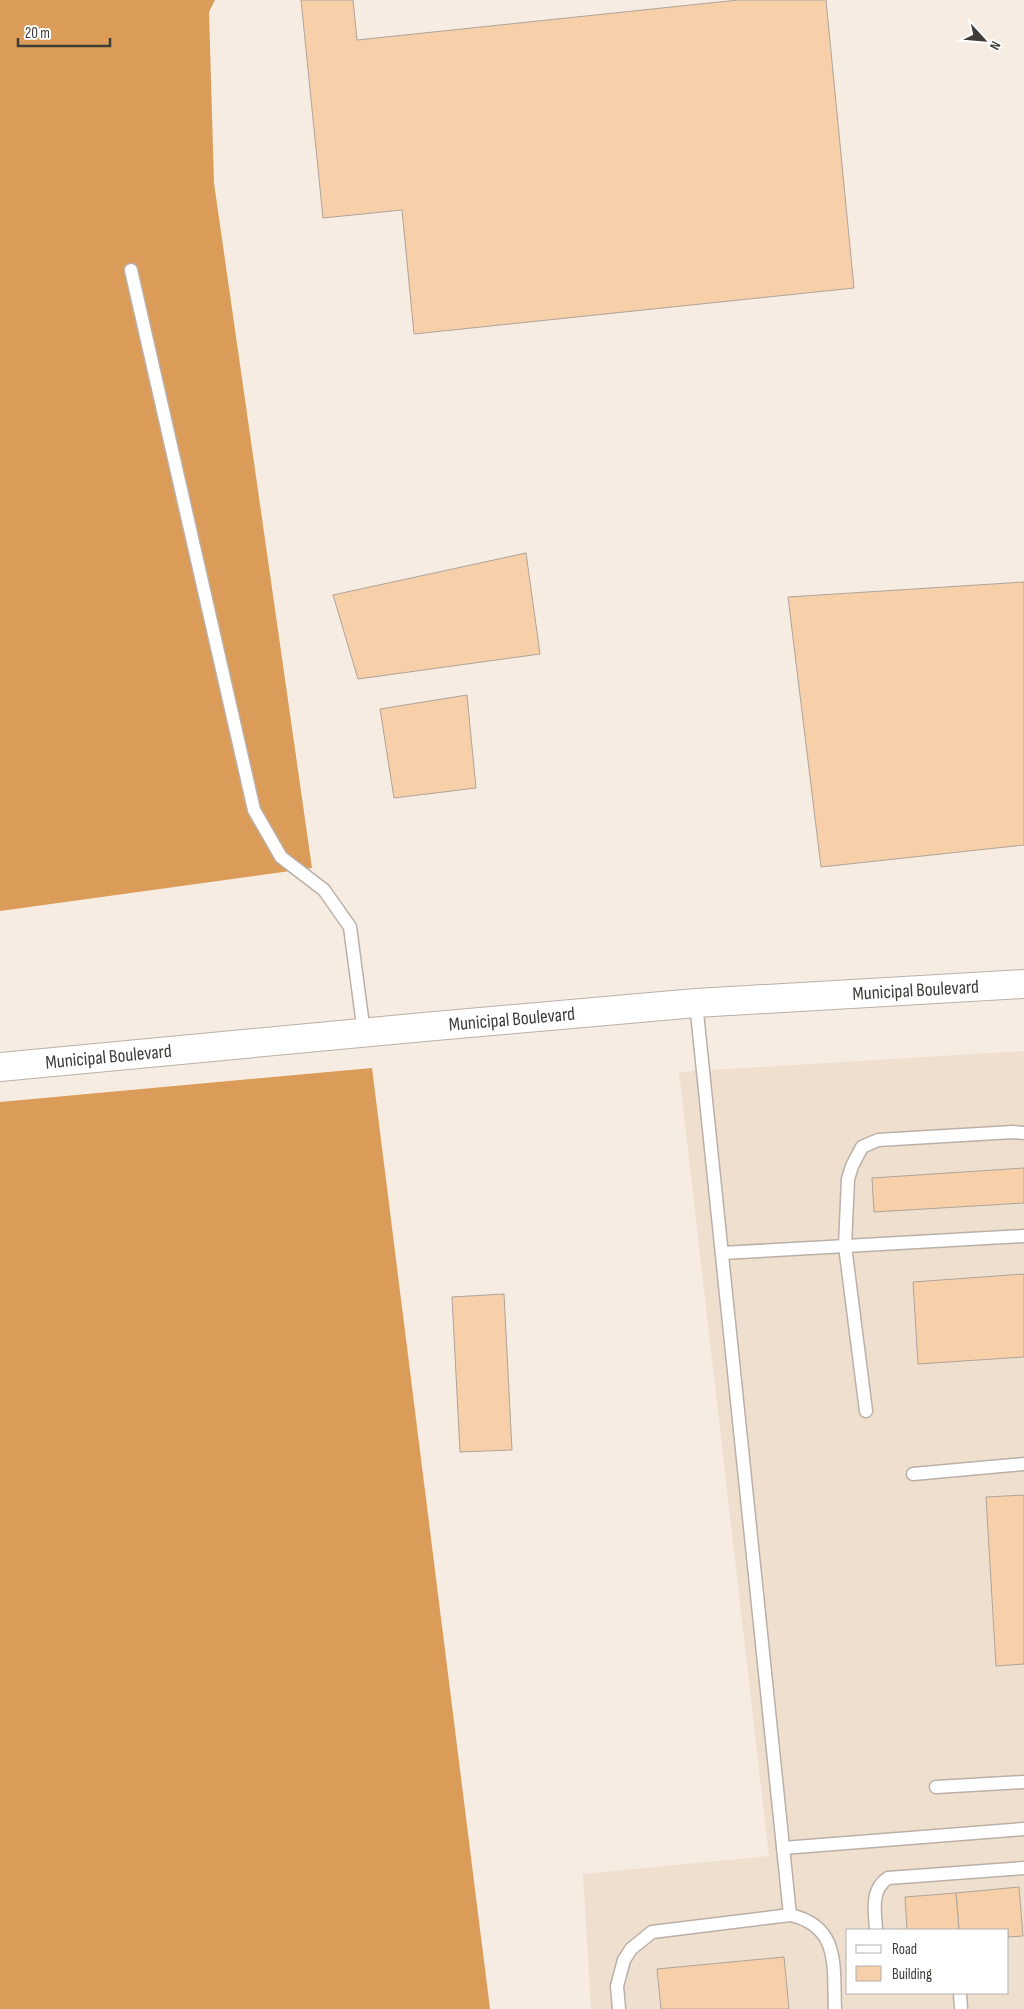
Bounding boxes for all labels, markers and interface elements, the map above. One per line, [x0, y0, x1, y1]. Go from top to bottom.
scale bar [18, 15, 110, 47]
north arrow [959, 15, 1009, 65]
text: 20 m [25, 24, 50, 43]
text: N [986, 38, 1005, 53]
street label: Municipal Boulevard [852, 975, 980, 1005]
street label: Municipal Boulevard [448, 1002, 576, 1036]
street label: Municipal Boulevard [44, 1039, 173, 1074]
legend [846, 1929, 1009, 1994]
text: Road [892, 1940, 917, 1959]
text: Building [892, 1965, 932, 1984]

